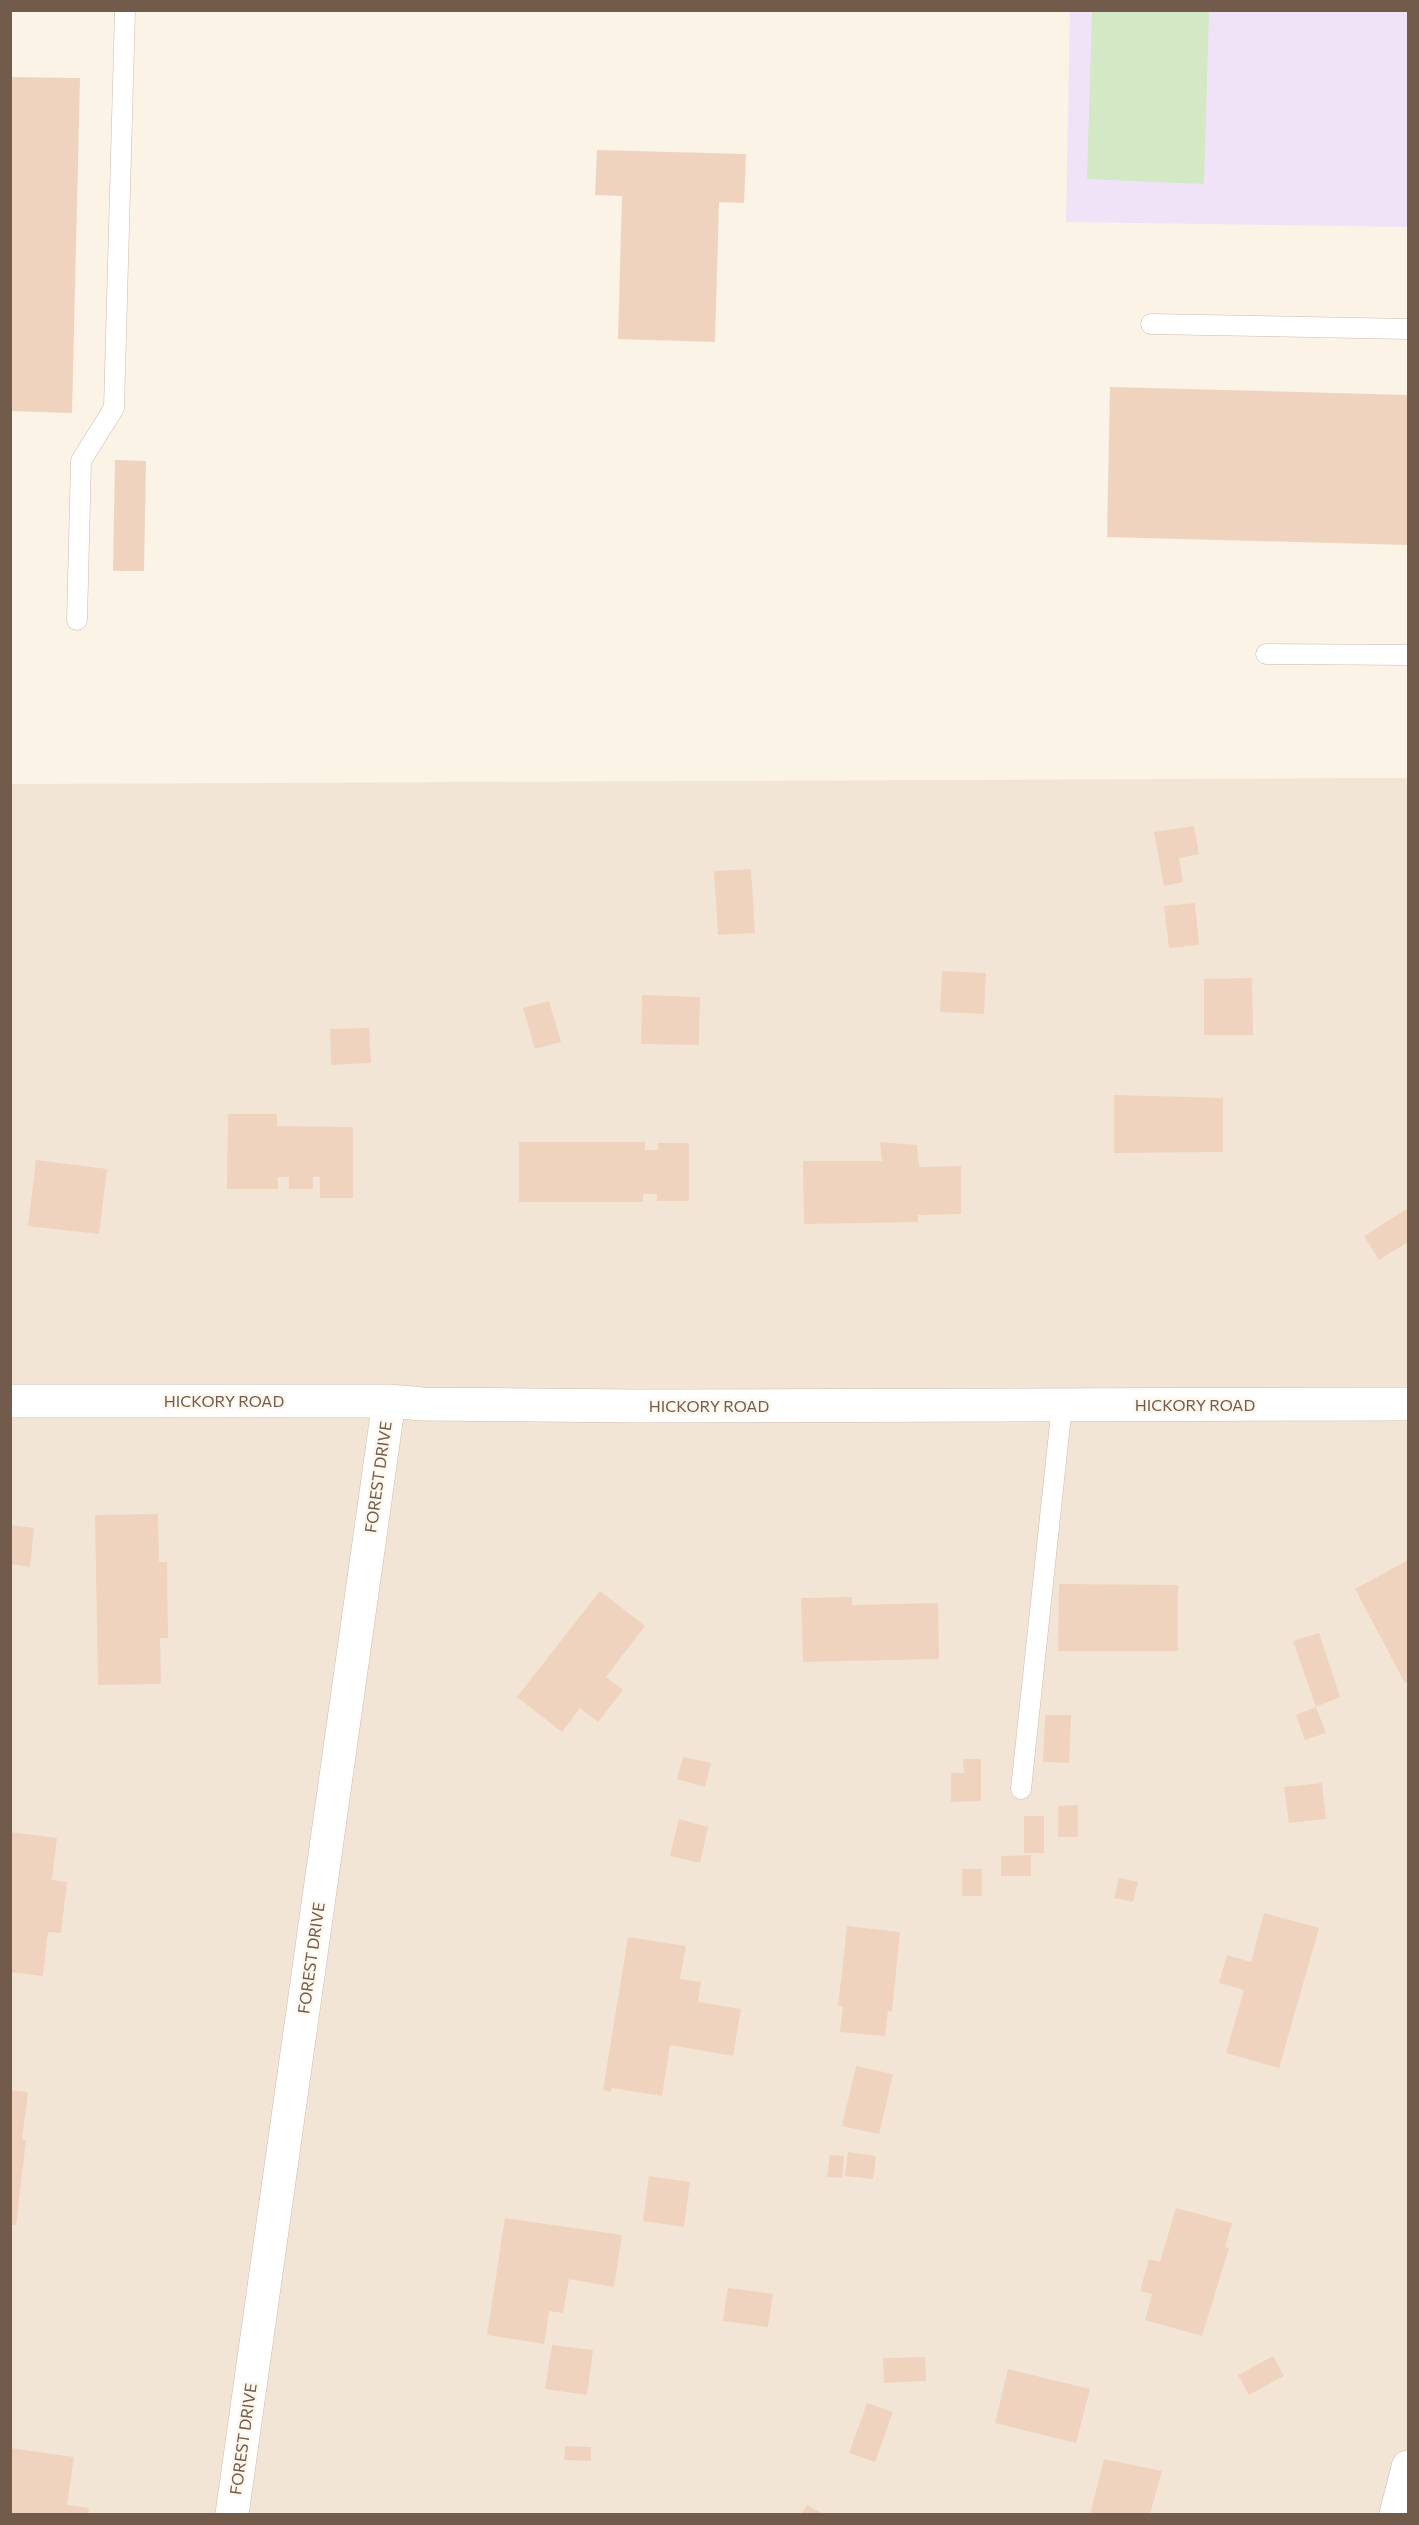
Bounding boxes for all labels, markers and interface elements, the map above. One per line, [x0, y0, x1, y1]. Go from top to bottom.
street label: HICKORY ROAD [164, 1391, 284, 1410]
street label: HICKORY ROAD [1135, 1395, 1255, 1414]
street label: HICKORY ROAD [649, 1396, 769, 1415]
street label: FOREST DRIVE [360, 1420, 395, 1534]
street label: FOREST DRIVE [293, 1901, 328, 2015]
street label: FOREST DRIVE [225, 2382, 260, 2496]

